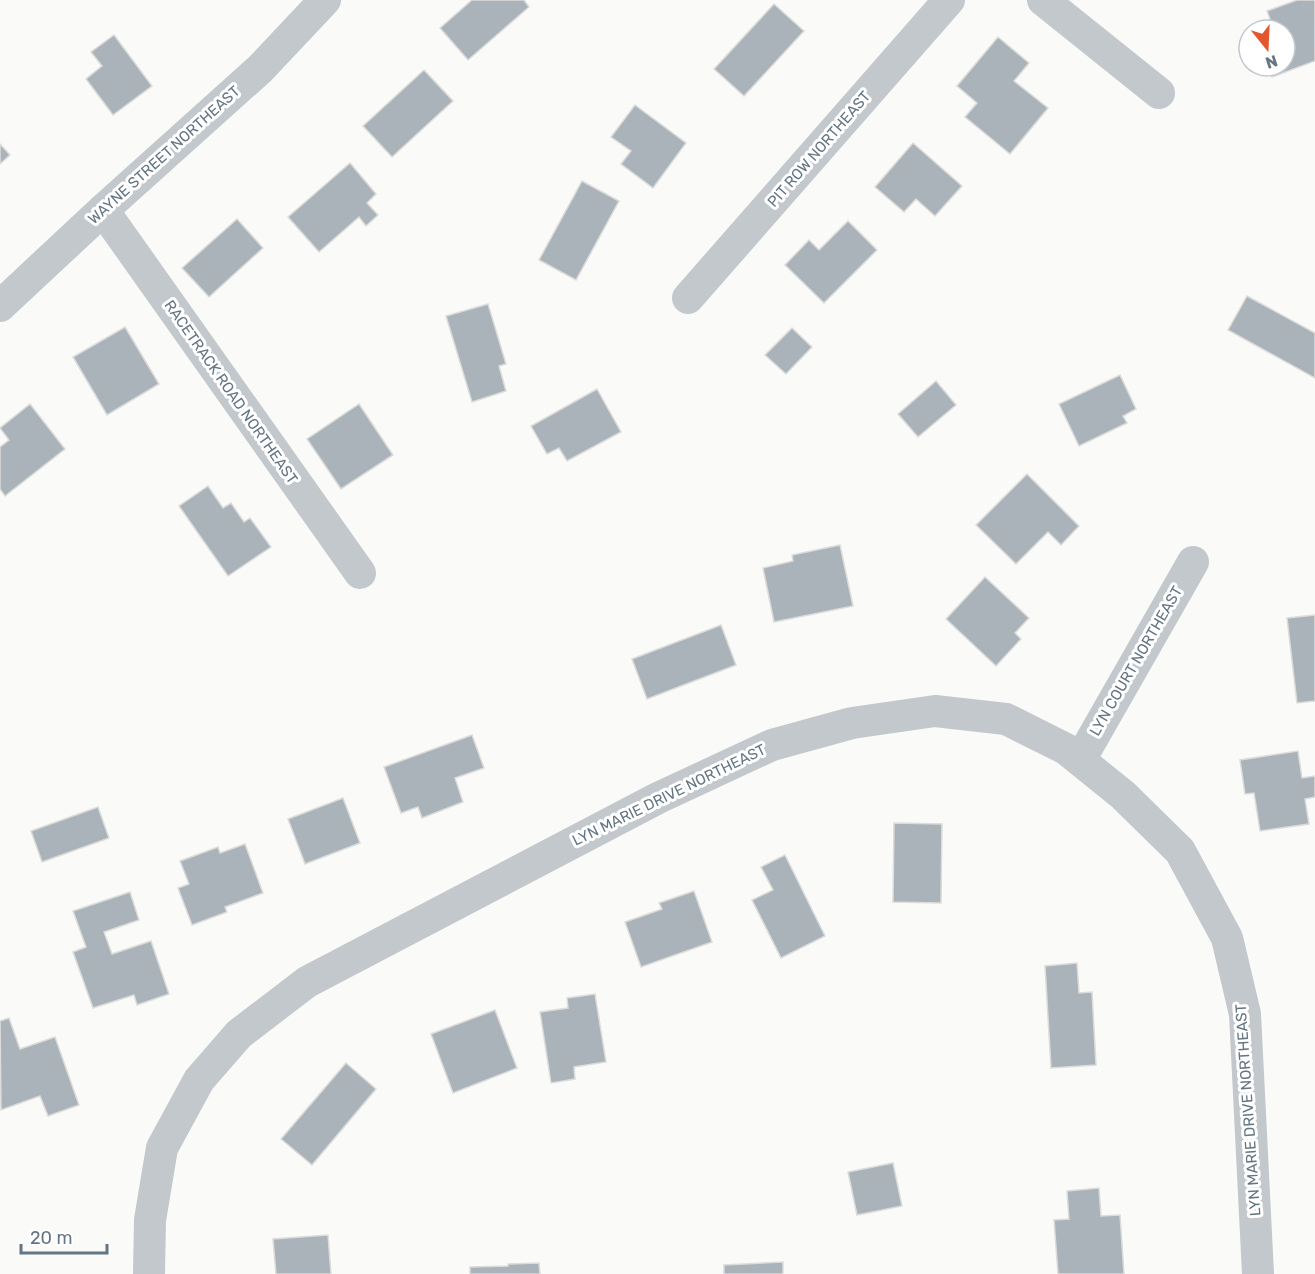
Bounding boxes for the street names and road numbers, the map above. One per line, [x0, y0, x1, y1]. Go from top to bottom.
street label: WAYNE STREET NORTHEAST [84, 82, 244, 228]
street label: PIT ROW NORTHEAST [764, 87, 874, 211]
street label: RACETRACK ROAD NORTHEAST [161, 297, 302, 488]
street label: LYN COURT NORTHEAST [1086, 583, 1186, 739]
street label: LYN MARIE DRIVE NORTHEAST [569, 740, 769, 850]
street label: LYN MARIE DRIVE NORTHEAST [1232, 1003, 1264, 1217]

